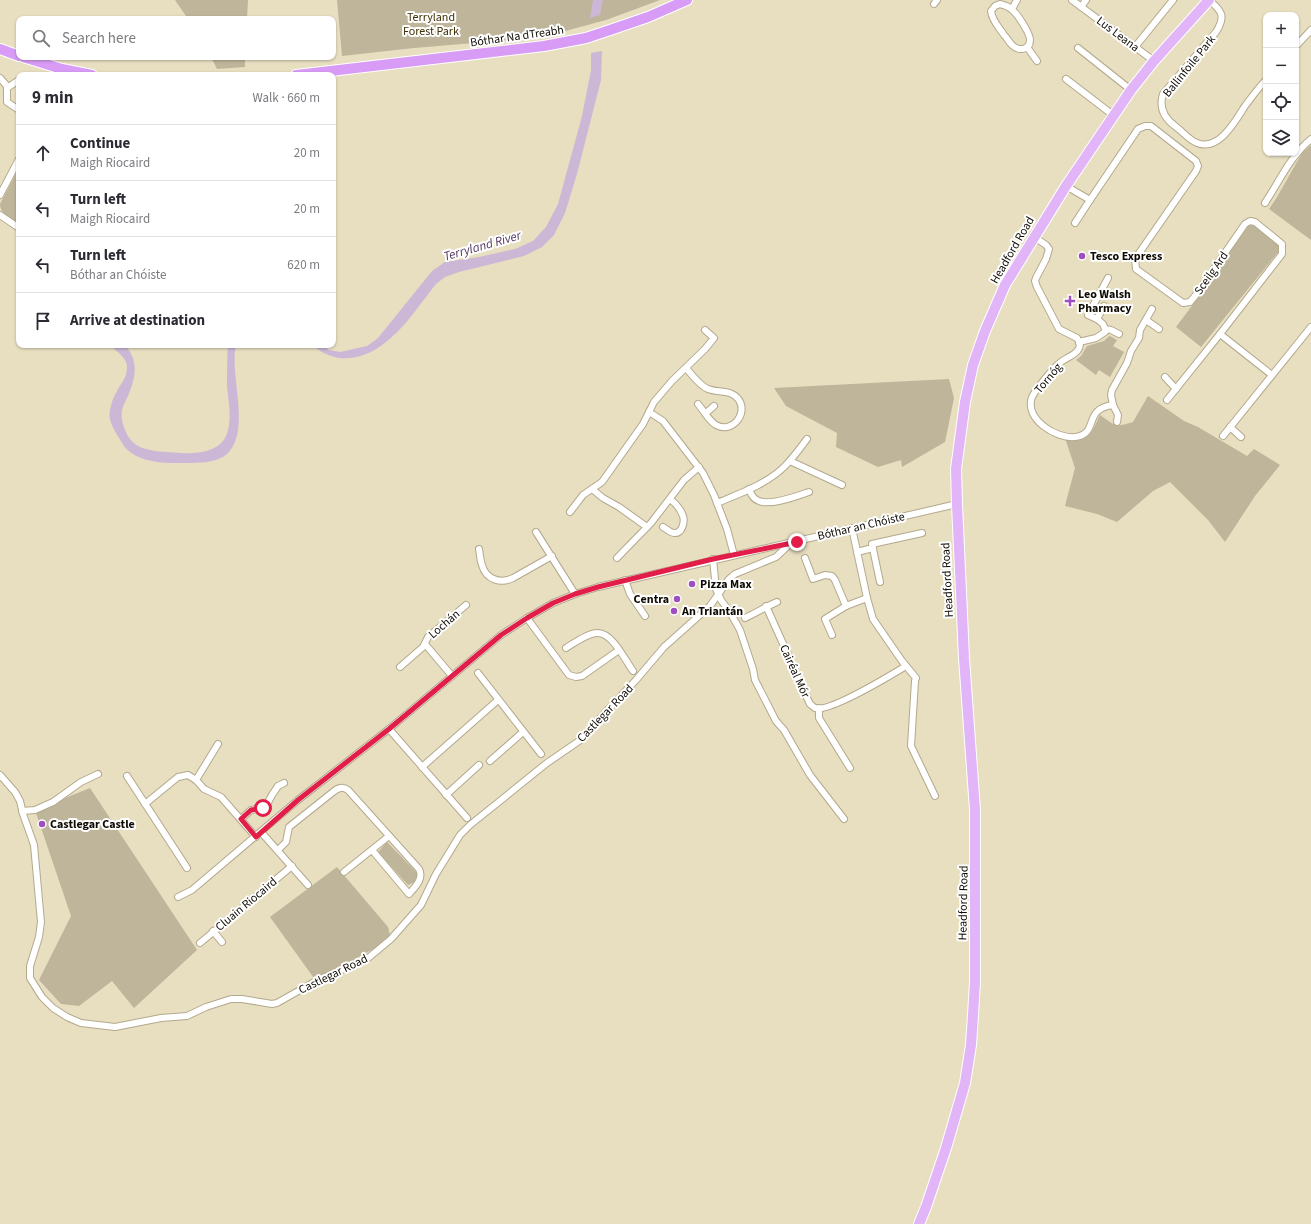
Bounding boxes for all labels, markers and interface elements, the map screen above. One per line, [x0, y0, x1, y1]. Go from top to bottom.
park label: Terryland Forest Park [403, 9, 459, 40]
map controls [1263, 12, 1299, 156]
button: + [1263, 12, 1299, 48]
street label: Lus Leana [1093, 13, 1143, 56]
search box [16, 16, 336, 60]
street label: Bóthar Na dTreabh [469, 22, 565, 51]
icon: search [30, 27, 52, 49]
text: Search here [62, 28, 136, 49]
street label: Ballinfoile Park [1159, 32, 1220, 101]
button: − [1263, 48, 1299, 84]
button: locate [1263, 84, 1299, 120]
text: 9 min [32, 86, 73, 110]
text: Walk · 660 m [252, 89, 320, 107]
button: layers [1263, 120, 1299, 156]
text: Continue [70, 133, 130, 154]
icon: ahead [32, 142, 54, 164]
text: 20 m [294, 144, 320, 162]
text: Maigh Riocaird [70, 154, 150, 172]
text: Turn left [70, 189, 126, 210]
icon: left [32, 198, 54, 220]
text: 20 m [294, 200, 320, 218]
text: Maigh Riocaird [70, 210, 150, 228]
street label: Headford Road [986, 213, 1039, 287]
water label: Terryland River [441, 226, 524, 266]
text: Turn left [70, 245, 126, 266]
place label: Tesco Express [1090, 248, 1162, 265]
street label: Sceilg Ard [1190, 248, 1233, 298]
marker: Tesco Express [1077, 251, 1087, 261]
icon: left [32, 254, 54, 276]
text: 620 m [287, 256, 320, 274]
text: Bóthar an Chóiste [70, 266, 166, 284]
place label: Leo Walsh Pharmacy [1078, 286, 1132, 317]
marker: Leo Walsh Pharmacy [1065, 296, 1075, 306]
icon: arrive [32, 310, 54, 332]
text: Arrive at destination [70, 310, 205, 331]
street label: Tornóg [1030, 359, 1066, 397]
street label: Bóthar an Chóiste [816, 508, 906, 545]
route end [788, 533, 806, 551]
street label: Headford Road [937, 542, 958, 618]
place label: Pizza Max [700, 576, 752, 593]
marker: Pizza Max [687, 579, 697, 589]
place label: Centra [634, 591, 669, 608]
marker: Centra [672, 594, 682, 604]
place label: An Triantán [681, 603, 743, 620]
street label: Lochán [425, 606, 464, 643]
marker: An Triantán [669, 606, 679, 616]
street label: Cairéal Mór [775, 642, 814, 701]
street label: Castlegar Road [573, 681, 637, 746]
route start [254, 799, 272, 817]
place label: Castlegar Castle [50, 816, 135, 833]
marker: Castlegar Castle [37, 819, 47, 829]
street label: Headford Road [954, 865, 973, 941]
street label: Cluain Riocaird [212, 874, 281, 935]
street label: Castlegar Road [296, 950, 371, 998]

